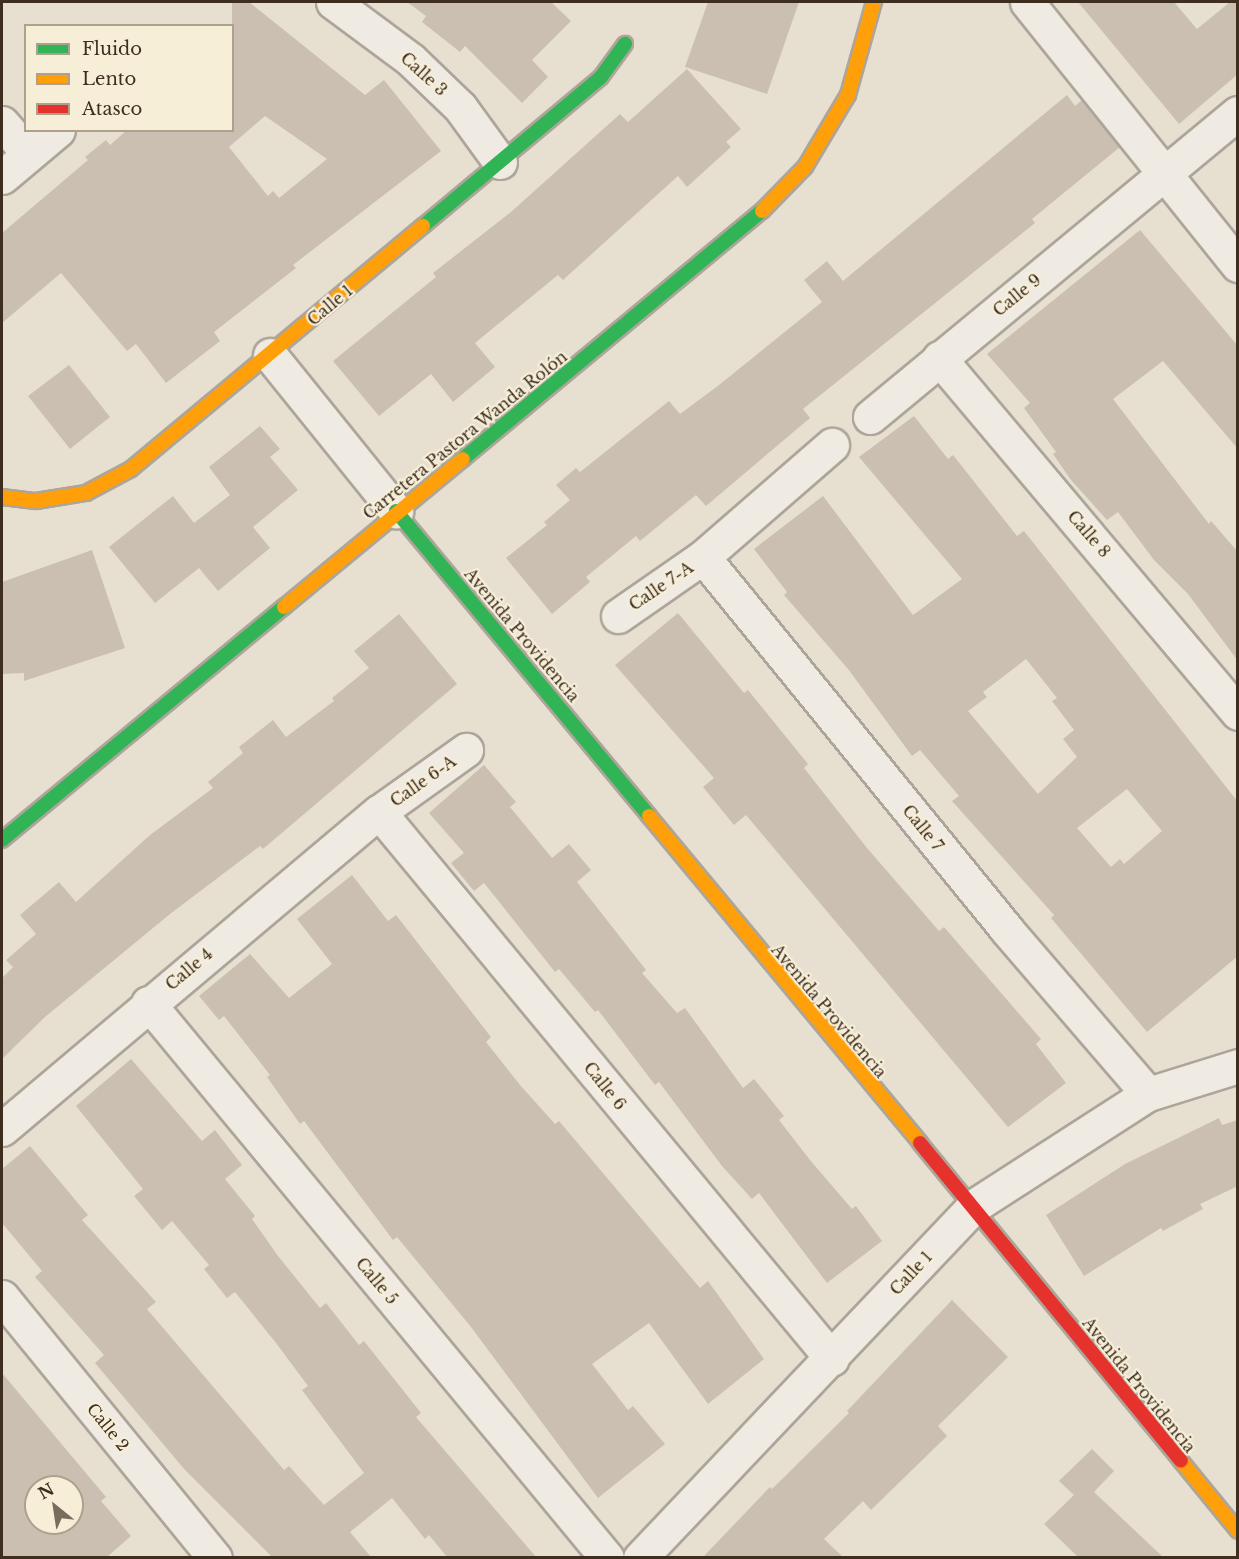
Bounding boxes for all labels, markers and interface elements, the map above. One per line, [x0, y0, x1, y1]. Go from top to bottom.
legend [24, 24, 234, 132]
text: Fluido [82, 38, 142, 60]
street label: Calle 3 [397, 48, 451, 100]
text: Lento [82, 68, 136, 90]
text: Atasco [82, 98, 142, 120]
street label: Calle 9 [989, 270, 1045, 320]
street label: Calle 1 [304, 281, 356, 329]
street label: Carretera Pastora Wanda Rolón [359, 346, 571, 524]
street label: Calle 8 [1064, 507, 1114, 561]
street label: Calle 7-A [625, 558, 697, 614]
street label: Avenida Providencia [461, 564, 583, 706]
street label: Calle 6-A [387, 751, 459, 811]
street label: Calle 7 [899, 801, 947, 855]
street label: Avenida Providencia [768, 940, 890, 1082]
street label: Calle 4 [162, 944, 216, 994]
street label: Calle 6 [580, 1058, 630, 1114]
street label: Calle 1 [886, 1247, 936, 1299]
street label: Calle 5 [352, 1254, 402, 1308]
street label: Avenida Providencia [1079, 1314, 1199, 1456]
street label: Calle 2 [83, 1399, 133, 1455]
north arrow [24, 1475, 84, 1535]
text: N [34, 1479, 58, 1504]

